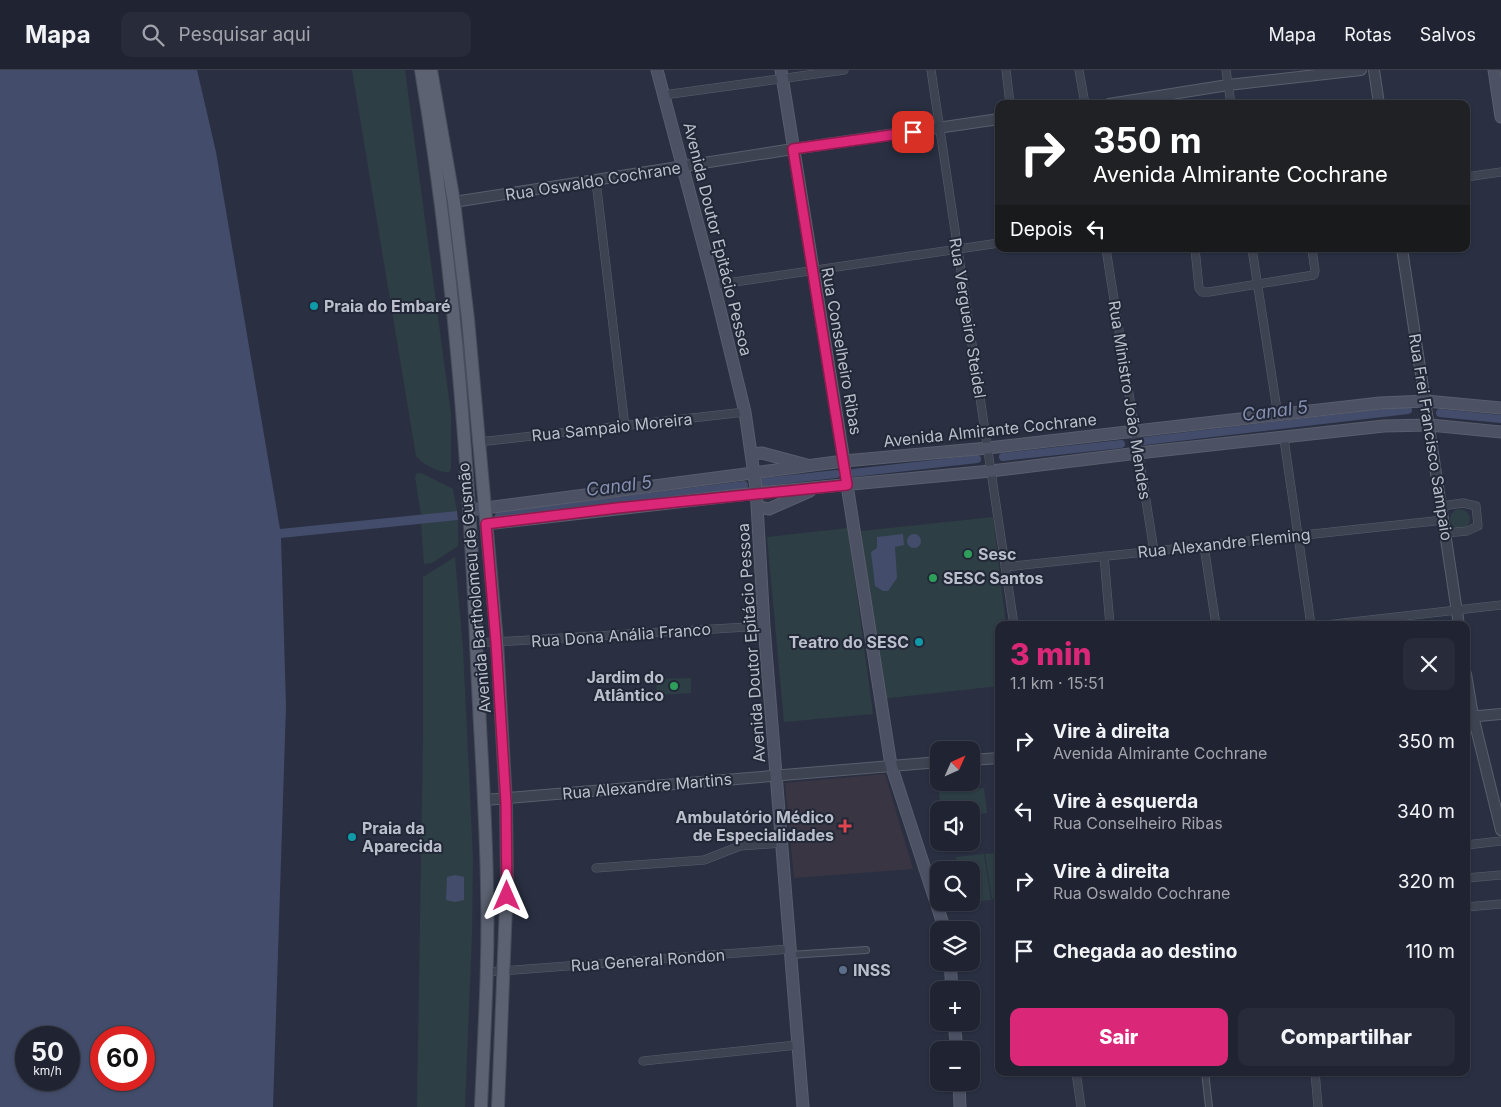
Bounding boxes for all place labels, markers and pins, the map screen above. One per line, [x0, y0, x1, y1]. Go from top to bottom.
pin [892, 111, 934, 153]
place label: Praia do Embaré [324, 296, 451, 316]
marker: Praia do Embaré [308, 300, 320, 312]
place label: Sesc [978, 544, 1016, 564]
marker: Sesc [962, 548, 974, 560]
place label: SESC Santos [943, 568, 1044, 588]
marker: SESC Santos [927, 572, 939, 584]
place label: Teatro do SESC [789, 632, 909, 652]
marker: Teatro do SESC [913, 636, 925, 648]
place label: Jardim do Atlântico [587, 667, 664, 705]
marker: Jardim do Atlântico [668, 680, 680, 692]
place label: Ambulatório Médico de Especialidades [676, 807, 834, 845]
place label: Praia da Aparecida [362, 818, 442, 856]
marker: Ambulatório Médico de Especialidades [838, 819, 852, 833]
marker: Praia da Aparecida [346, 831, 358, 843]
place label: INSS [853, 960, 891, 980]
marker: INSS [837, 964, 849, 976]

